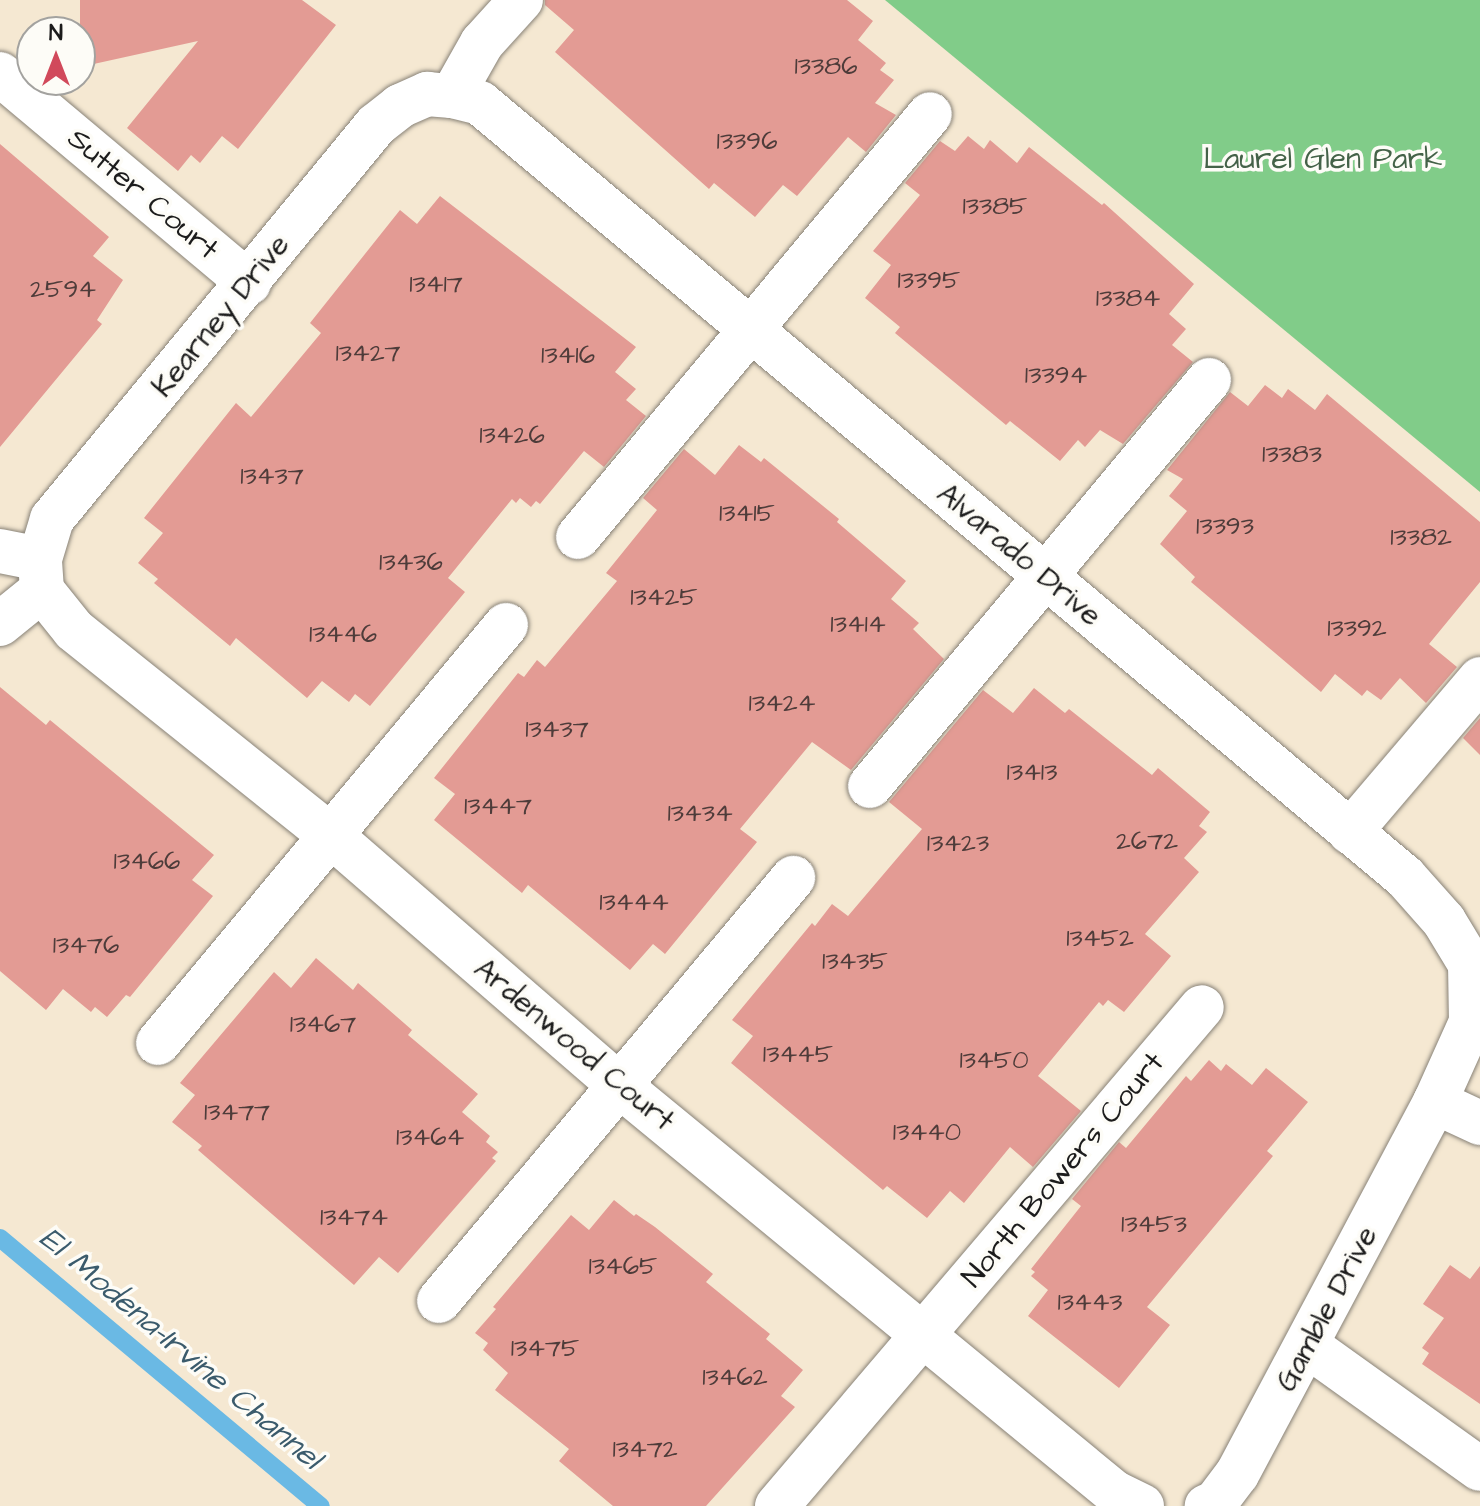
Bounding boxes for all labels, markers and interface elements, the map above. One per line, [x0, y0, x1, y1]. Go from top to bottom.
north arrow [16, 16, 96, 96]
text: N [49, 18, 63, 49]
house number: 13386 [795, 51, 857, 83]
street label: Sutter Court [60, 121, 226, 267]
house number: 13396 [717, 126, 777, 158]
park label: Laurel Glen Park [1204, 141, 1442, 177]
house number: 13385 [962, 191, 1028, 223]
street label: Kearney Drive [145, 228, 297, 404]
house number: 13395 [898, 265, 960, 297]
house number: 13417 [409, 269, 463, 301]
house number: 2594 [30, 274, 96, 306]
house number: 13384 [1096, 283, 1160, 315]
house number: 13427 [335, 338, 401, 370]
house number: 13416 [541, 340, 595, 372]
house number: 13394 [1025, 360, 1087, 392]
house number: 13426 [479, 420, 545, 452]
house number: 13383 [1262, 439, 1322, 471]
house number: 13437 [240, 461, 304, 493]
street label: Alvarado Drive [930, 476, 1108, 634]
house number: 13415 [719, 498, 775, 530]
house number: 13393 [1196, 511, 1254, 543]
house number: 13382 [1390, 522, 1452, 554]
house number: 13436 [379, 547, 443, 579]
house number: 13425 [630, 582, 698, 614]
house number: 13414 [830, 609, 886, 641]
house number: 13392 [1327, 613, 1387, 645]
house number: 13446 [309, 619, 377, 651]
house number: 13424 [749, 688, 815, 720]
house number: 13437 [525, 714, 589, 746]
house number: 13413 [1007, 757, 1057, 789]
house number: 13447 [464, 791, 532, 823]
house number: 13434 [667, 798, 733, 830]
house number: 2672 [1116, 826, 1178, 858]
house number: 13423 [927, 828, 989, 860]
house number: 13466 [114, 846, 180, 878]
house number: 13444 [599, 887, 669, 919]
house number: 13452 [1066, 923, 1134, 955]
house number: 13476 [53, 930, 119, 962]
house number: 13435 [822, 946, 888, 978]
street label: Ardenwood Court [467, 951, 681, 1139]
house number: 13467 [290, 1009, 356, 1041]
house number: 13445 [763, 1039, 833, 1071]
street label: North Bowers Court [954, 1045, 1172, 1295]
house number: 13450 [959, 1045, 1029, 1077]
house number: 13477 [204, 1097, 270, 1129]
house number: 13440 [893, 1117, 961, 1149]
house number: 13464 [396, 1122, 464, 1154]
house number: 13474 [320, 1202, 388, 1234]
house number: 13453 [1121, 1209, 1187, 1241]
water label: El Modena-Irvine Channel [31, 1220, 329, 1478]
street label: Gamble Drive [1268, 1220, 1386, 1398]
house number: 13465 [589, 1251, 657, 1283]
house number: 13443 [1057, 1287, 1123, 1319]
house number: 13475 [511, 1333, 579, 1365]
house number: 13462 [702, 1362, 768, 1394]
house number: 13472 [612, 1434, 678, 1466]

